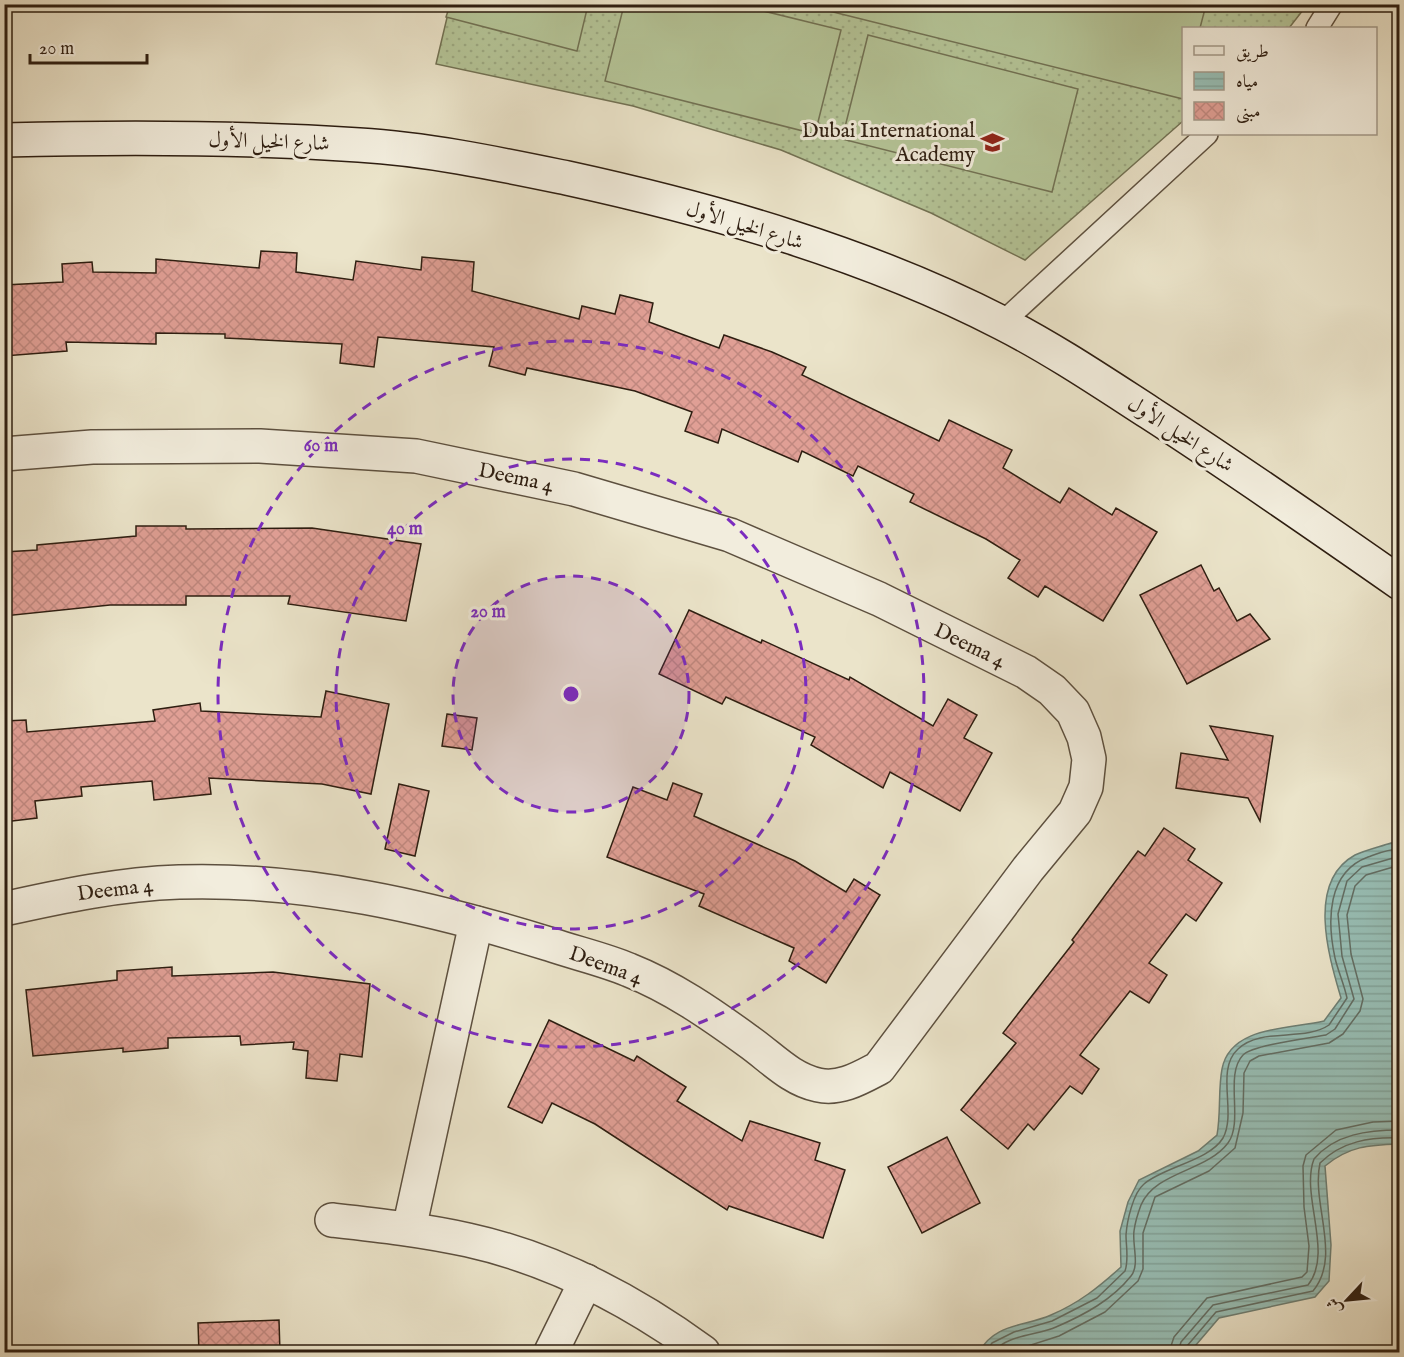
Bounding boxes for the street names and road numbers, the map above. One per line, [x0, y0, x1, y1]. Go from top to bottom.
street label: شارع الخيل الأول [208, 124, 330, 161]
street label: شارع الخيل الأول [682, 193, 807, 260]
street label: شارع الخيل الأول [1120, 388, 1240, 482]
street label: Deema 4 [476, 457, 557, 500]
street label: Deema 4 [929, 617, 1010, 676]
street label: Deema 4 [76, 872, 155, 909]
street label: Deema 4 [565, 941, 647, 992]

